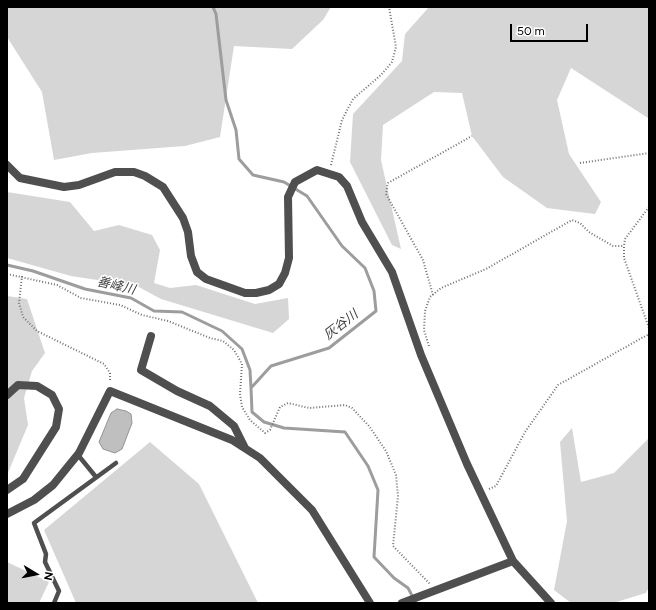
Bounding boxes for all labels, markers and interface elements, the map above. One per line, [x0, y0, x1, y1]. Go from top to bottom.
scale bar [512, 16, 590, 42]
text: 50 m [517, 24, 545, 38]
water label: 善峰川 [95, 274, 137, 298]
water label: 灰谷川 [321, 307, 361, 343]
north arrow [16, 554, 56, 594]
text: N [41, 571, 55, 581]

